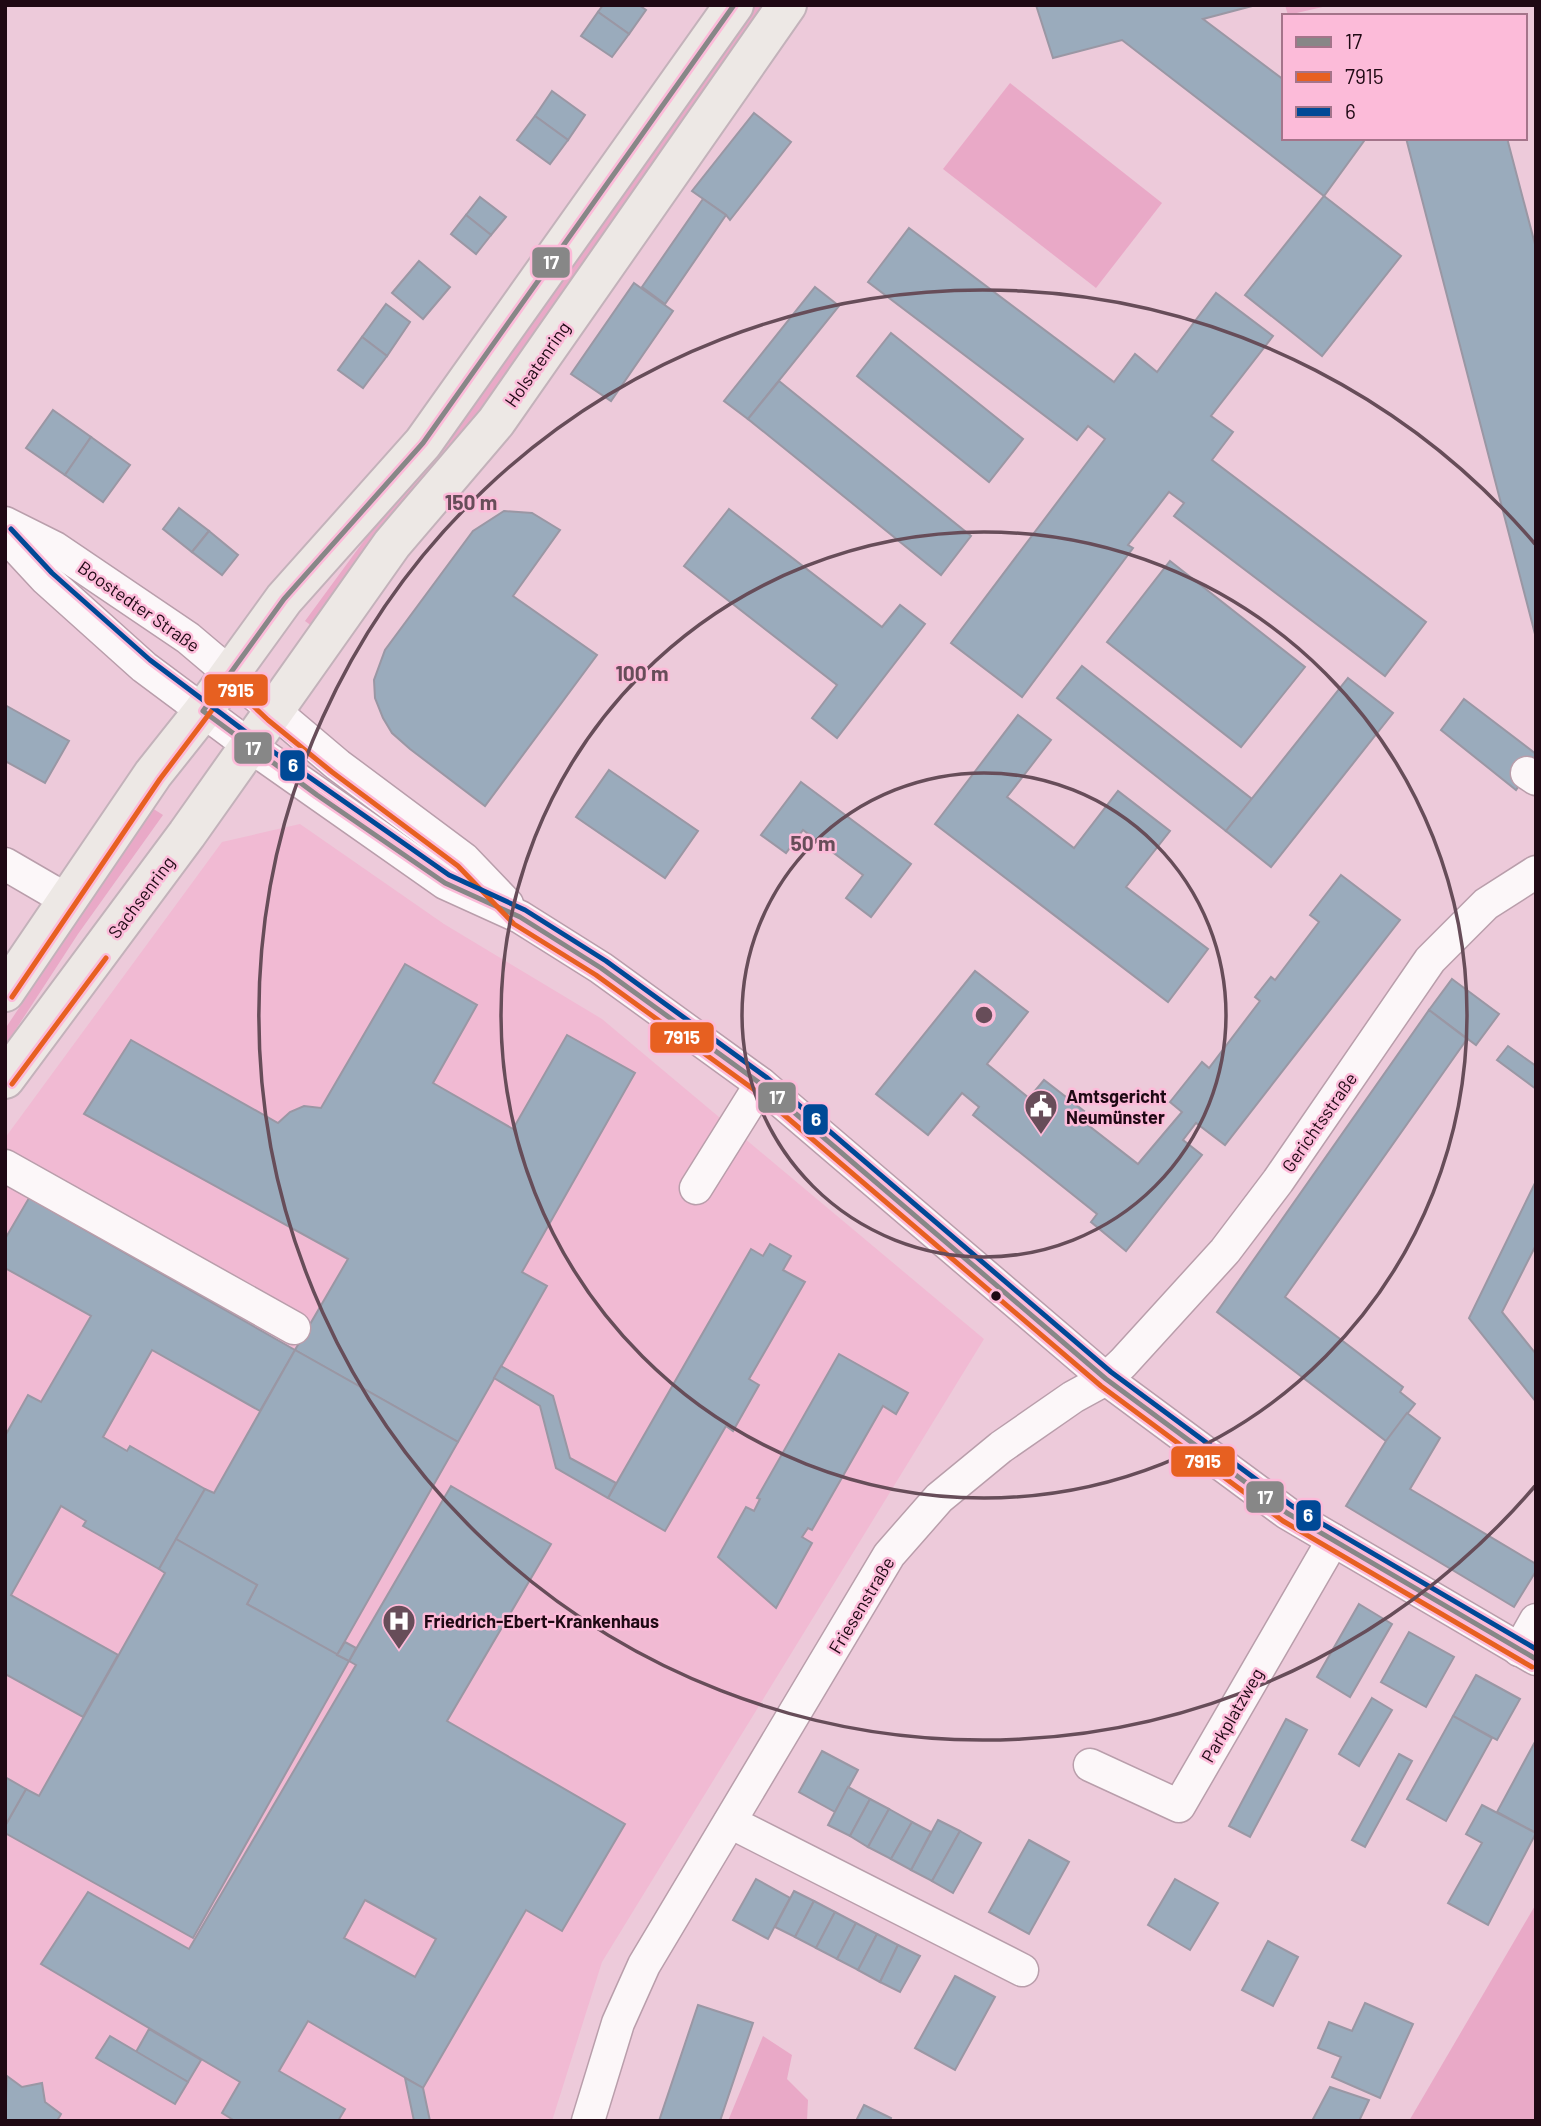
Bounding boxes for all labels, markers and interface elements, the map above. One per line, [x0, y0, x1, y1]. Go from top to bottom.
legend [1282, 14, 1527, 140]
text: 17 [1345, 28, 1362, 53]
text: 7915 [1345, 63, 1384, 88]
text: 6 [1345, 98, 1356, 123]
line badge: 17 [531, 246, 571, 279]
text: 17 [543, 250, 560, 273]
street label: Holsatenring [499, 317, 575, 411]
text: 150 m [445, 489, 497, 514]
street label: Boostedter Straße [74, 556, 204, 656]
text: 100 m [615, 660, 669, 685]
line badge: 7915 [203, 673, 269, 707]
text: 7915 [218, 678, 254, 701]
line badge: 17 [233, 731, 273, 765]
text: 17 [245, 736, 262, 759]
line badge: 6 [279, 749, 306, 782]
text: 6 [288, 753, 298, 776]
text: 50 m [790, 830, 836, 855]
street label: Sachsenring [103, 852, 179, 942]
centre of rings [972, 1003, 996, 1027]
line badge: 7915 [649, 1021, 715, 1054]
text: 7915 [664, 1025, 700, 1048]
street label: Gerichtsstraße [1277, 1068, 1361, 1176]
line badge: 17 [757, 1081, 797, 1114]
text: 17 [769, 1085, 786, 1108]
place label: Amtsgericht Neumünster [1066, 1085, 1167, 1128]
public building icon: Amtsgericht Neumünster [1022, 1087, 1060, 1136]
line badge: 6 [802, 1103, 829, 1136]
text: 6 [811, 1107, 821, 1130]
unlabelled marker [989, 1289, 1003, 1303]
line badge: 7915 [1170, 1445, 1236, 1478]
text: 7915 [1185, 1449, 1221, 1472]
line badge: 17 [1245, 1480, 1285, 1514]
text: 17 [1257, 1485, 1274, 1508]
line badge: 6 [1295, 1499, 1322, 1532]
text: 6 [1303, 1503, 1313, 1526]
street label: Friesenstraße [823, 1553, 899, 1657]
hospital icon: Friedrich-Ebert-Krankenhaus [380, 1602, 418, 1651]
place label: Friedrich-Ebert-Krankenhaus [424, 1610, 659, 1632]
street label: Parkplatzweg [1196, 1664, 1268, 1766]

